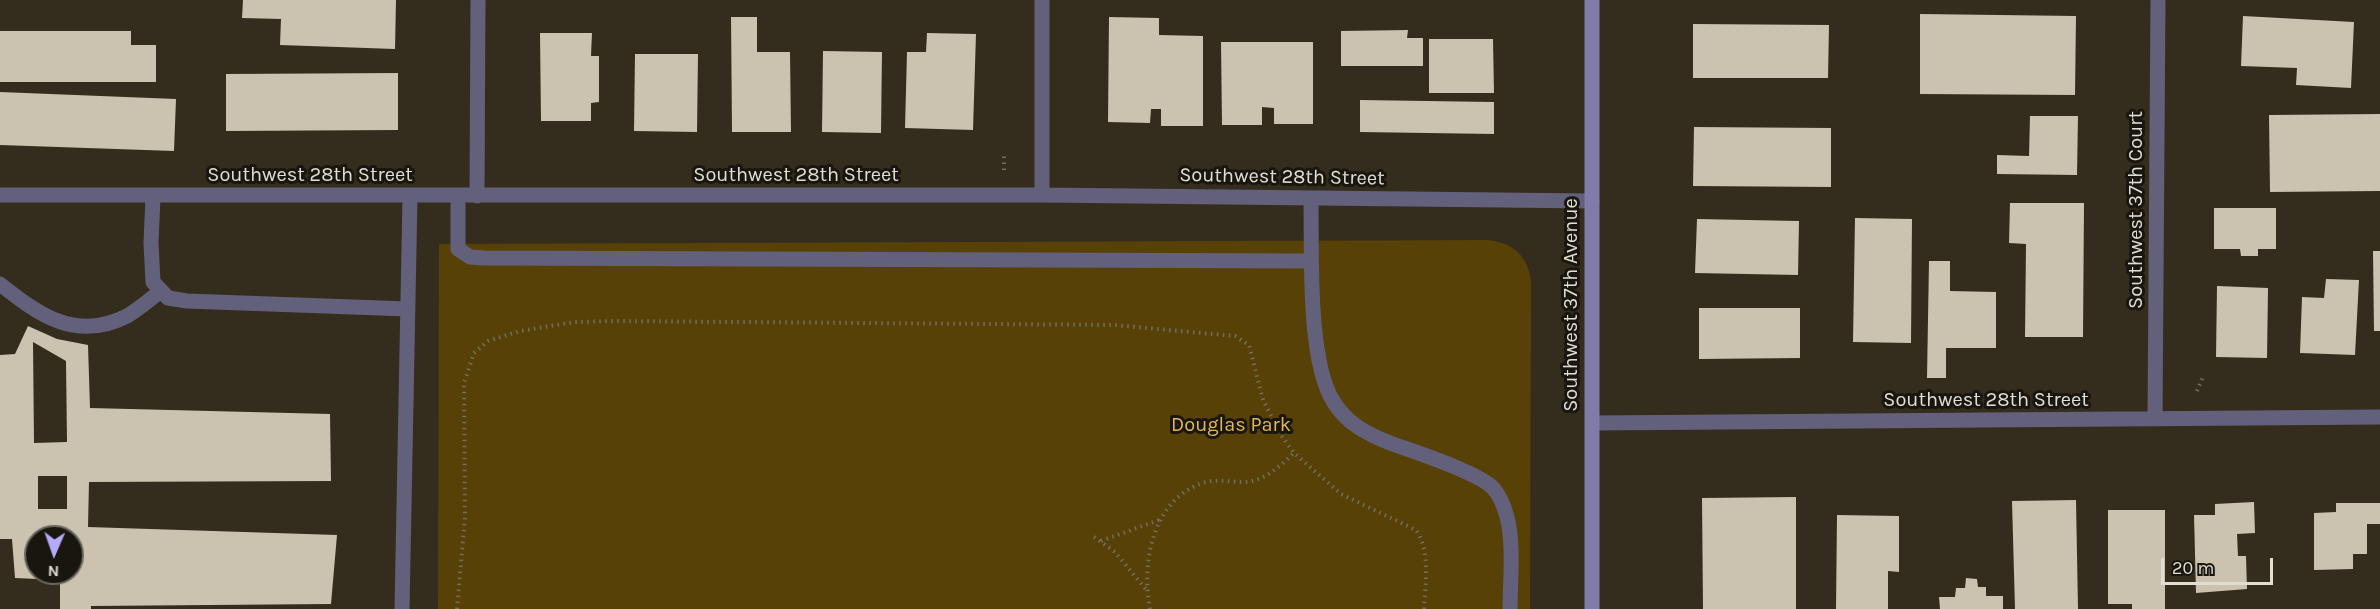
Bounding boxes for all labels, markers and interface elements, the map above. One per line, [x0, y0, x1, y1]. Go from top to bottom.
street label: Southwest 37th Court [2124, 111, 2148, 309]
street label: Southwest 28th Street [207, 163, 413, 187]
street label: Southwest 28th Street [693, 163, 899, 187]
street label: Southwest 28th Street [1179, 163, 1385, 191]
street label: Southwest 37th Avenue [1559, 198, 1583, 412]
street label: Southwest 28th Street [1883, 388, 2089, 412]
park label: Douglas Park [1171, 413, 1291, 437]
north arrow [24, 525, 84, 585]
scale bar [2164, 546, 2276, 584]
text: 20 m [2172, 557, 2214, 579]
text: N [47, 562, 60, 581]

